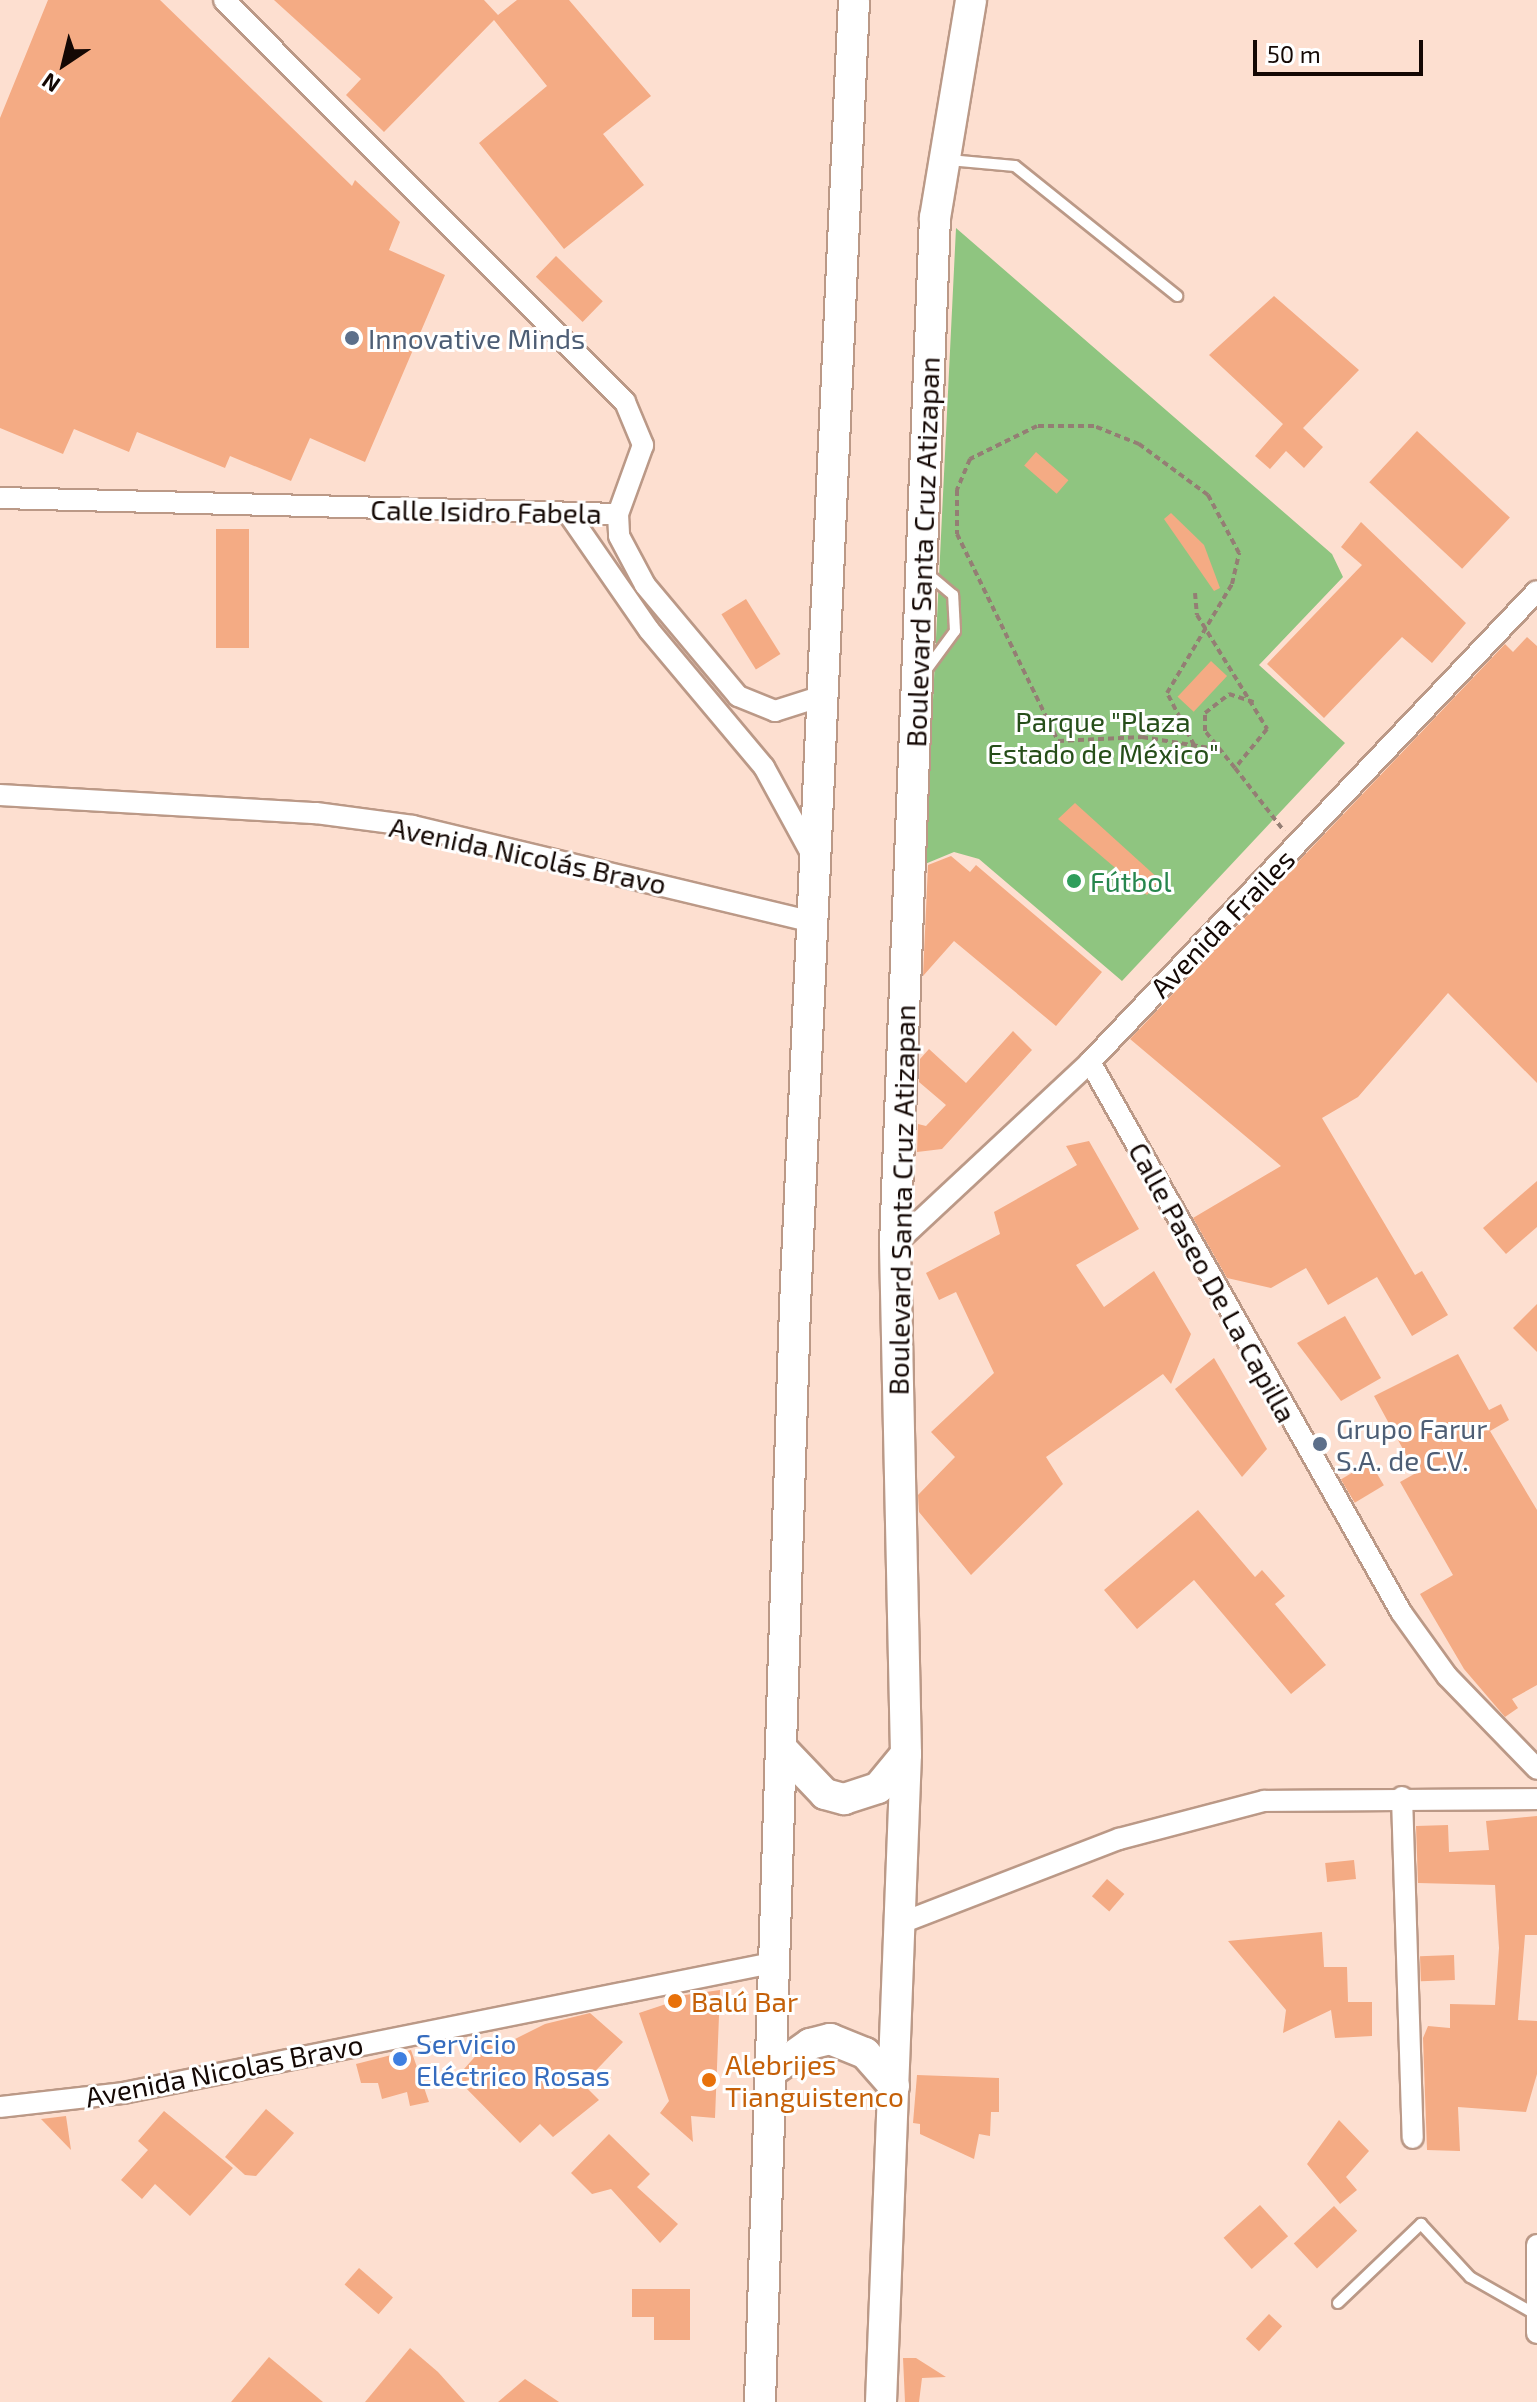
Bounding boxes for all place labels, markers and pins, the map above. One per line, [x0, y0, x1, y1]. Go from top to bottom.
place label: Innovative Minds [368, 321, 585, 355]
marker: Innovative Minds [343, 329, 361, 347]
place label: Fútbol [1090, 864, 1171, 898]
marker: Fútbol [1065, 872, 1083, 890]
place label: Grupo Farur S.A. de C.V. [1336, 1411, 1487, 1477]
marker: Grupo Farur S.A. de C.V. [1311, 1435, 1329, 1453]
place label: Balú Bar [691, 1984, 798, 2018]
marker: Balú Bar [666, 1992, 684, 2010]
place label: Servicio Eléctrico Rosas [416, 2026, 610, 2092]
place label: Alebrijes Tianguistenco [725, 2047, 904, 2113]
marker: Servicio Eléctrico Rosas [391, 2050, 409, 2068]
marker: Alebrijes Tianguistenco [700, 2071, 718, 2089]

